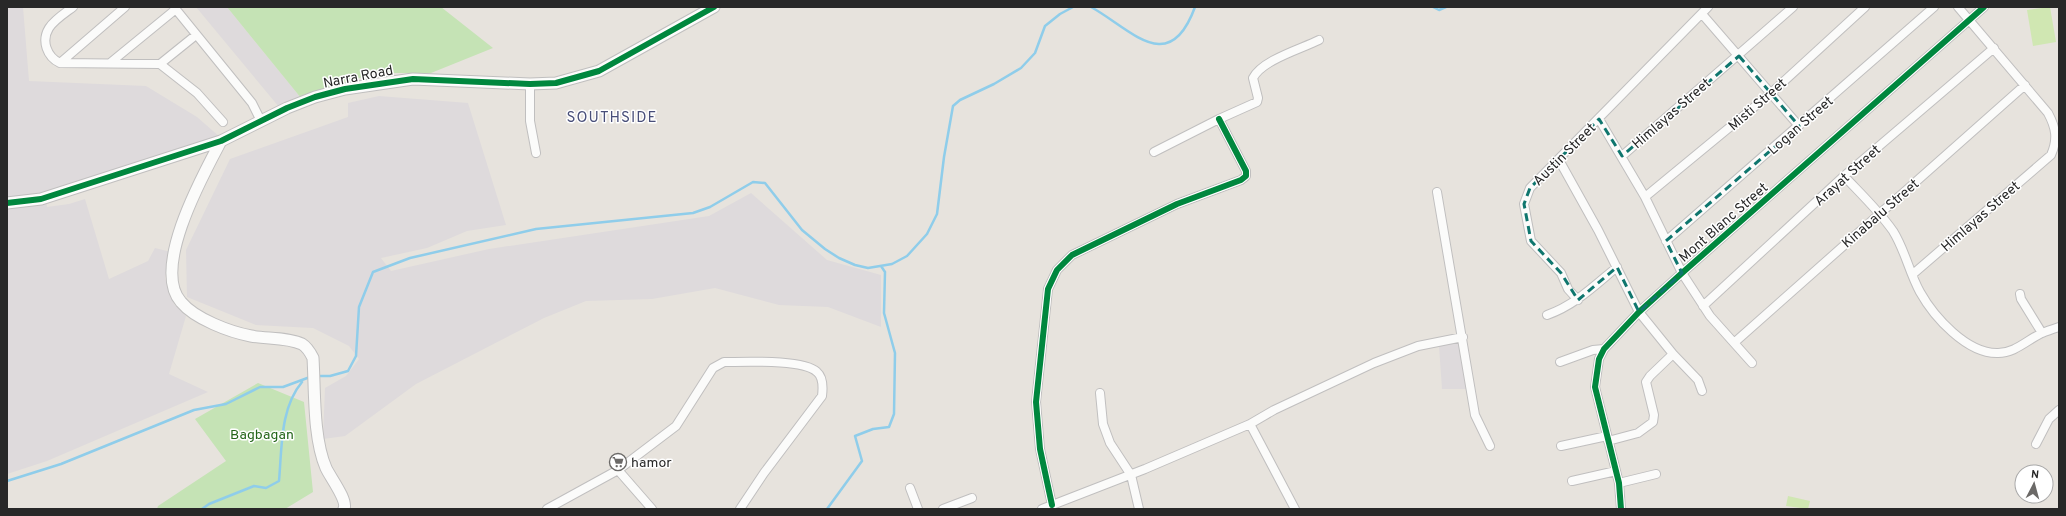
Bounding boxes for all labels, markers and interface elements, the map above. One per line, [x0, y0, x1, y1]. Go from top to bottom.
street label: Narra Road [322, 62, 395, 93]
street label: Himlayas Street [1629, 75, 1715, 153]
street label: Misti Street [1725, 75, 1791, 135]
street label: Logan Street [1765, 93, 1837, 159]
district label: SOUTHSIDE [567, 109, 657, 128]
street label: Austin Street [1530, 120, 1600, 190]
street label: Arayat Street [1811, 142, 1885, 210]
street label: Kinabalu Street [1839, 176, 1923, 252]
street label: Himlayas Street [1938, 178, 2024, 256]
street label: Mont Blanc Street [1676, 180, 1772, 266]
park label: Bagbagan [230, 427, 294, 444]
supermarket icon: hamor [608, 452, 628, 472]
place label: hamor [631, 455, 672, 472]
north arrow [2014, 464, 2054, 504]
text: N [2030, 468, 2040, 482]

